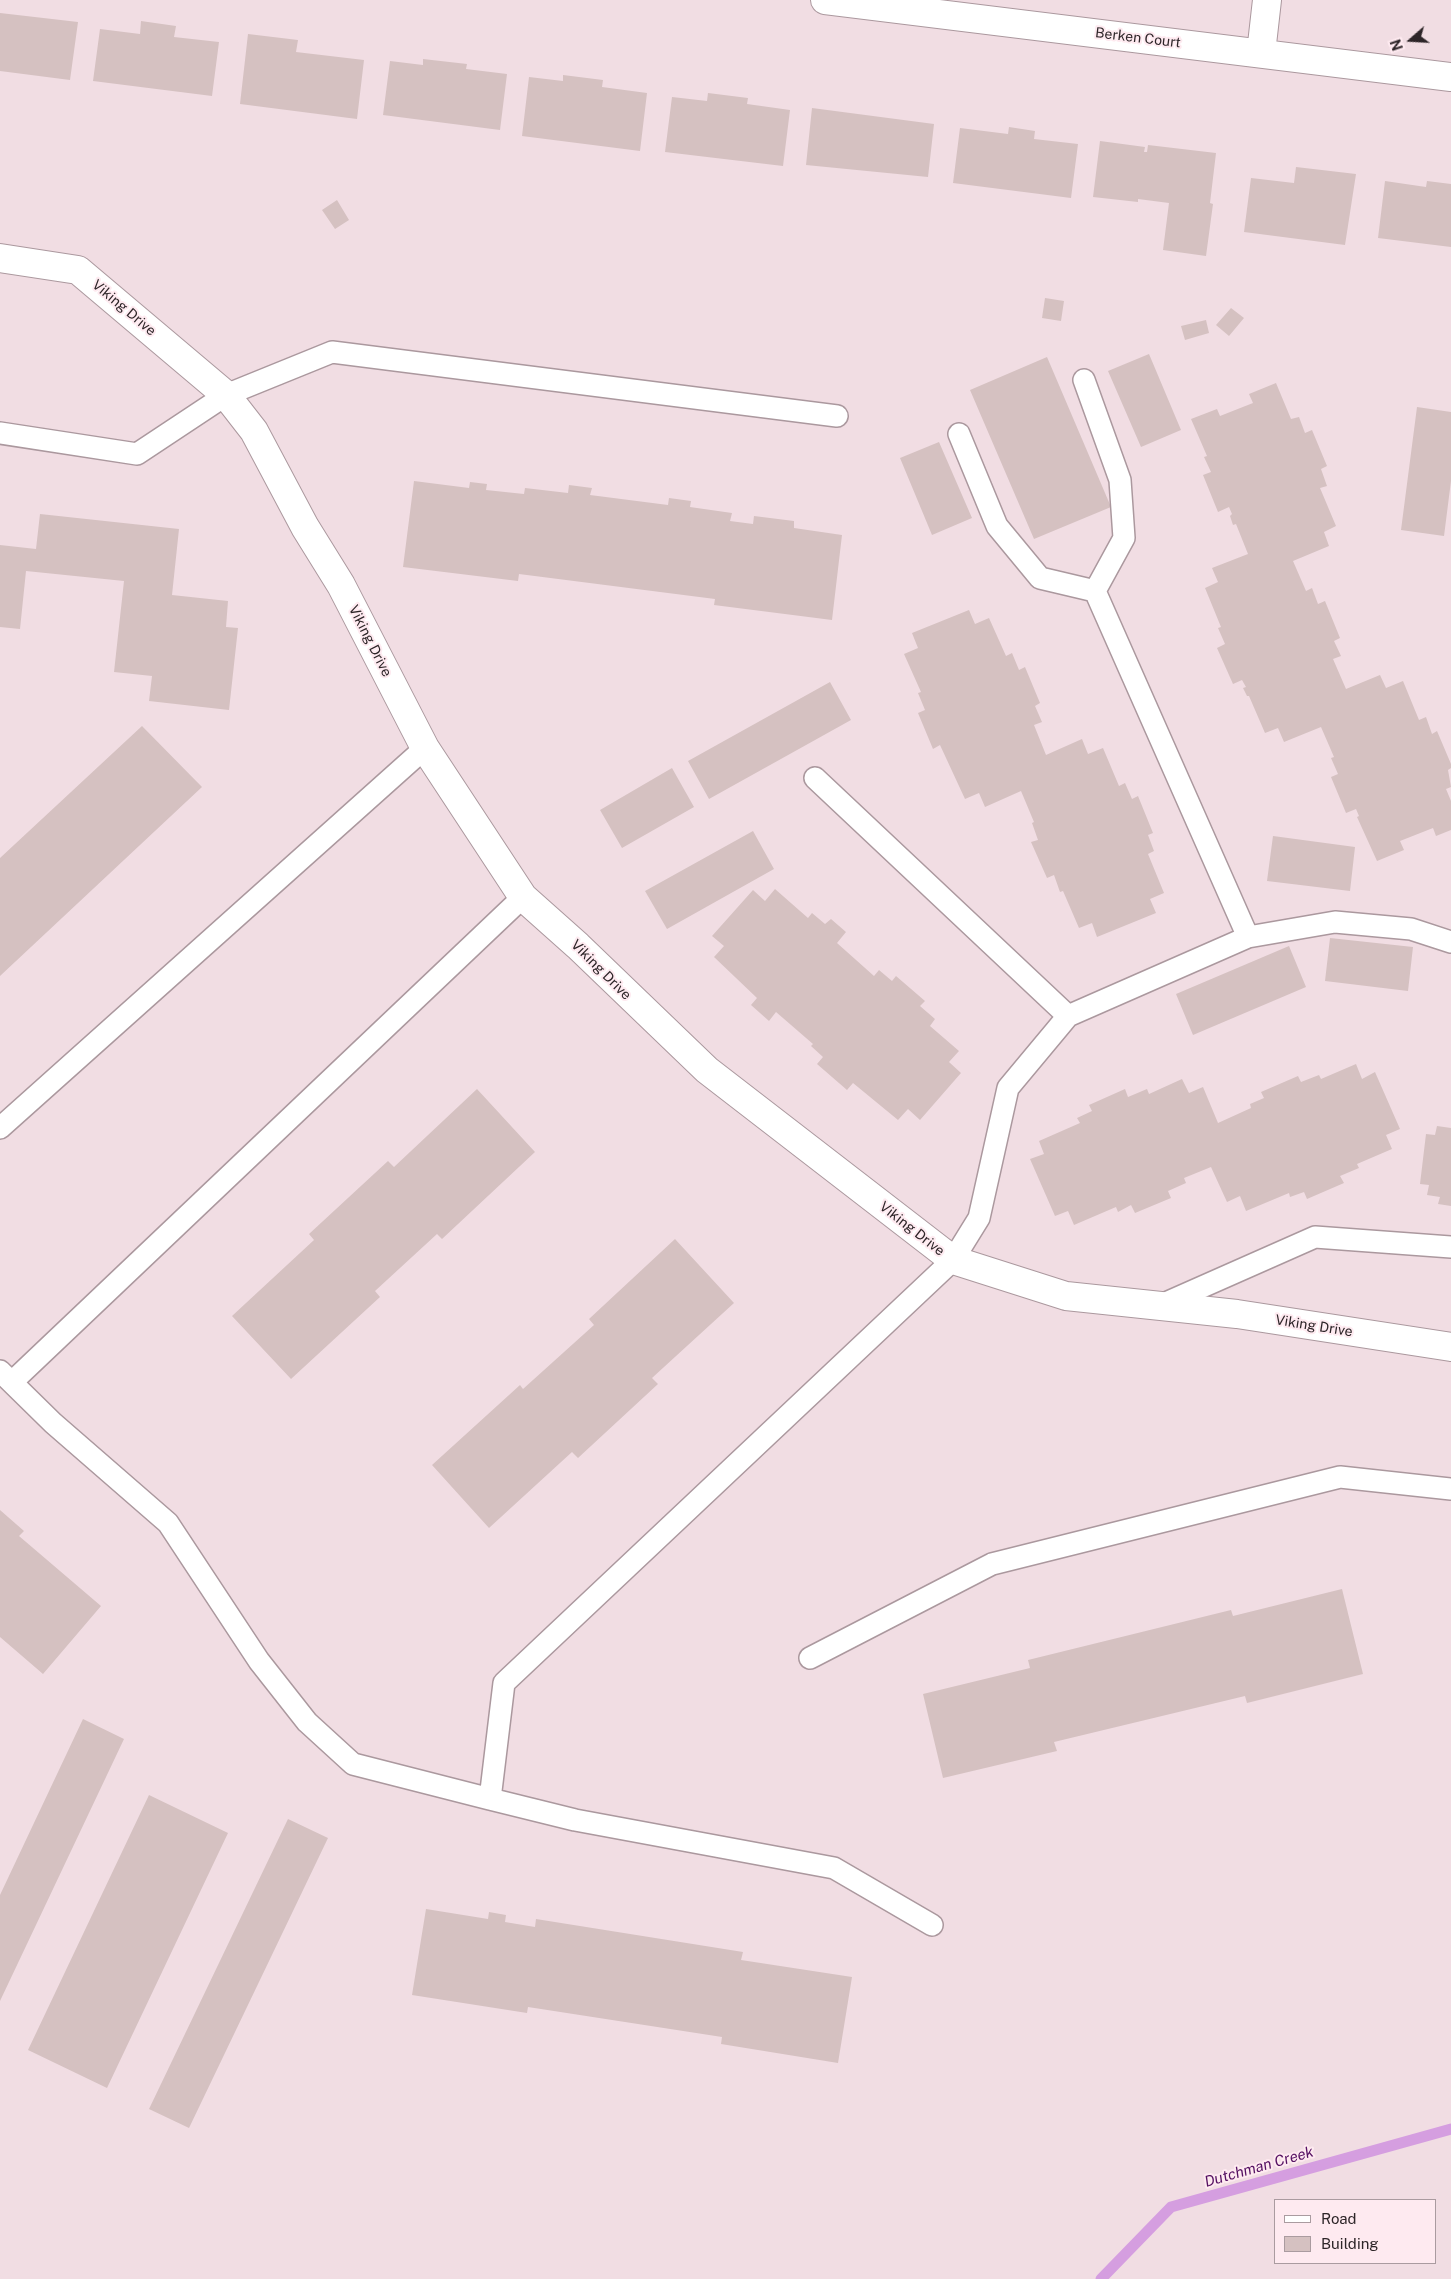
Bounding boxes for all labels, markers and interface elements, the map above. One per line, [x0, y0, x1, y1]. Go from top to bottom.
north arrow [1386, 15, 1436, 65]
street label: Berken Court [1094, 24, 1182, 52]
text: N [1387, 37, 1406, 53]
street label: Viking Drive [89, 276, 159, 340]
street label: Viking Drive [345, 602, 395, 680]
street label: Viking Drive [567, 936, 635, 1004]
street label: Viking Drive [876, 1198, 948, 1260]
street label: Viking Drive [1274, 1312, 1354, 1340]
water label: Dutchman Creek [1202, 2143, 1316, 2191]
legend [1274, 2199, 1436, 2264]
text: Road [1321, 2210, 1357, 2227]
text: Building [1321, 2235, 1379, 2252]

